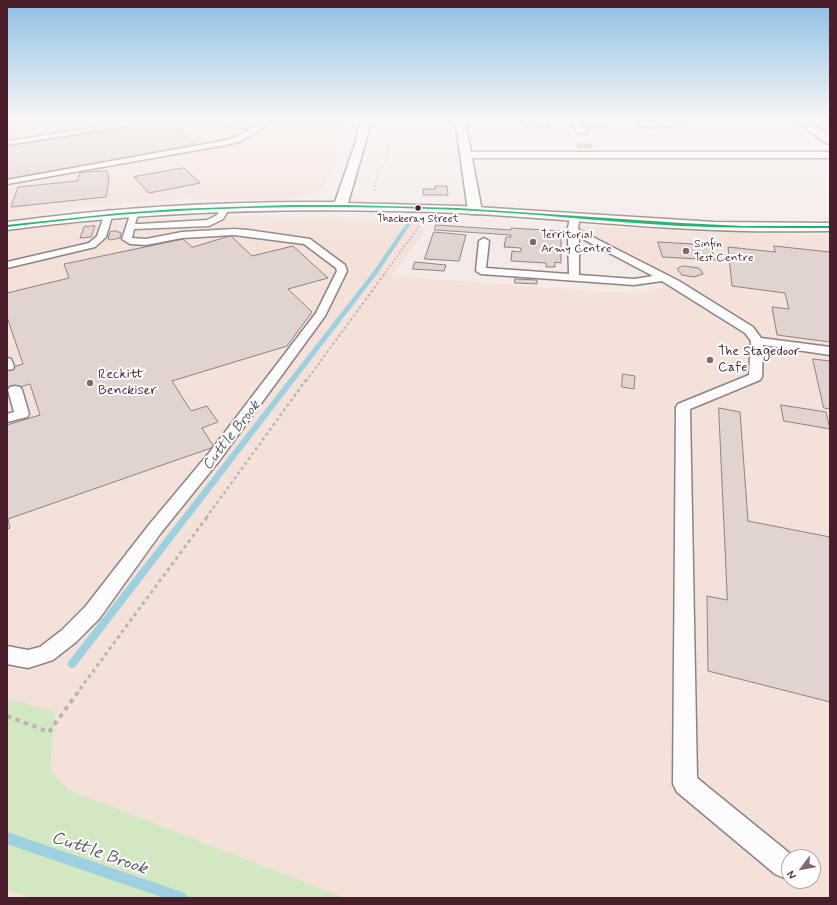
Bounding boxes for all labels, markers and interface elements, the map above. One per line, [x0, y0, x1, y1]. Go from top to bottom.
marker: Thackeray Street [413, 203, 423, 213]
place label: Thackeray Street [377, 213, 459, 227]
place label: Territorial Army Centre [541, 228, 611, 256]
marker: Territorial Army Centre [528, 237, 538, 247]
place label: Sinfin Test Centre [694, 237, 753, 265]
marker: Sinfin Test Centre [681, 246, 691, 256]
place label: The Stagedoor Cafe [718, 344, 800, 376]
marker: The Stagedoor Cafe [705, 355, 715, 365]
place label: Reckitt Benckiser [98, 367, 157, 400]
marker: Reckitt Benckiser [85, 378, 95, 388]
water label: Cuttle Brook [199, 398, 265, 474]
water label: Cuttle Brook [48, 828, 150, 880]
north arrow [781, 849, 821, 889]
text: N [784, 868, 800, 882]

